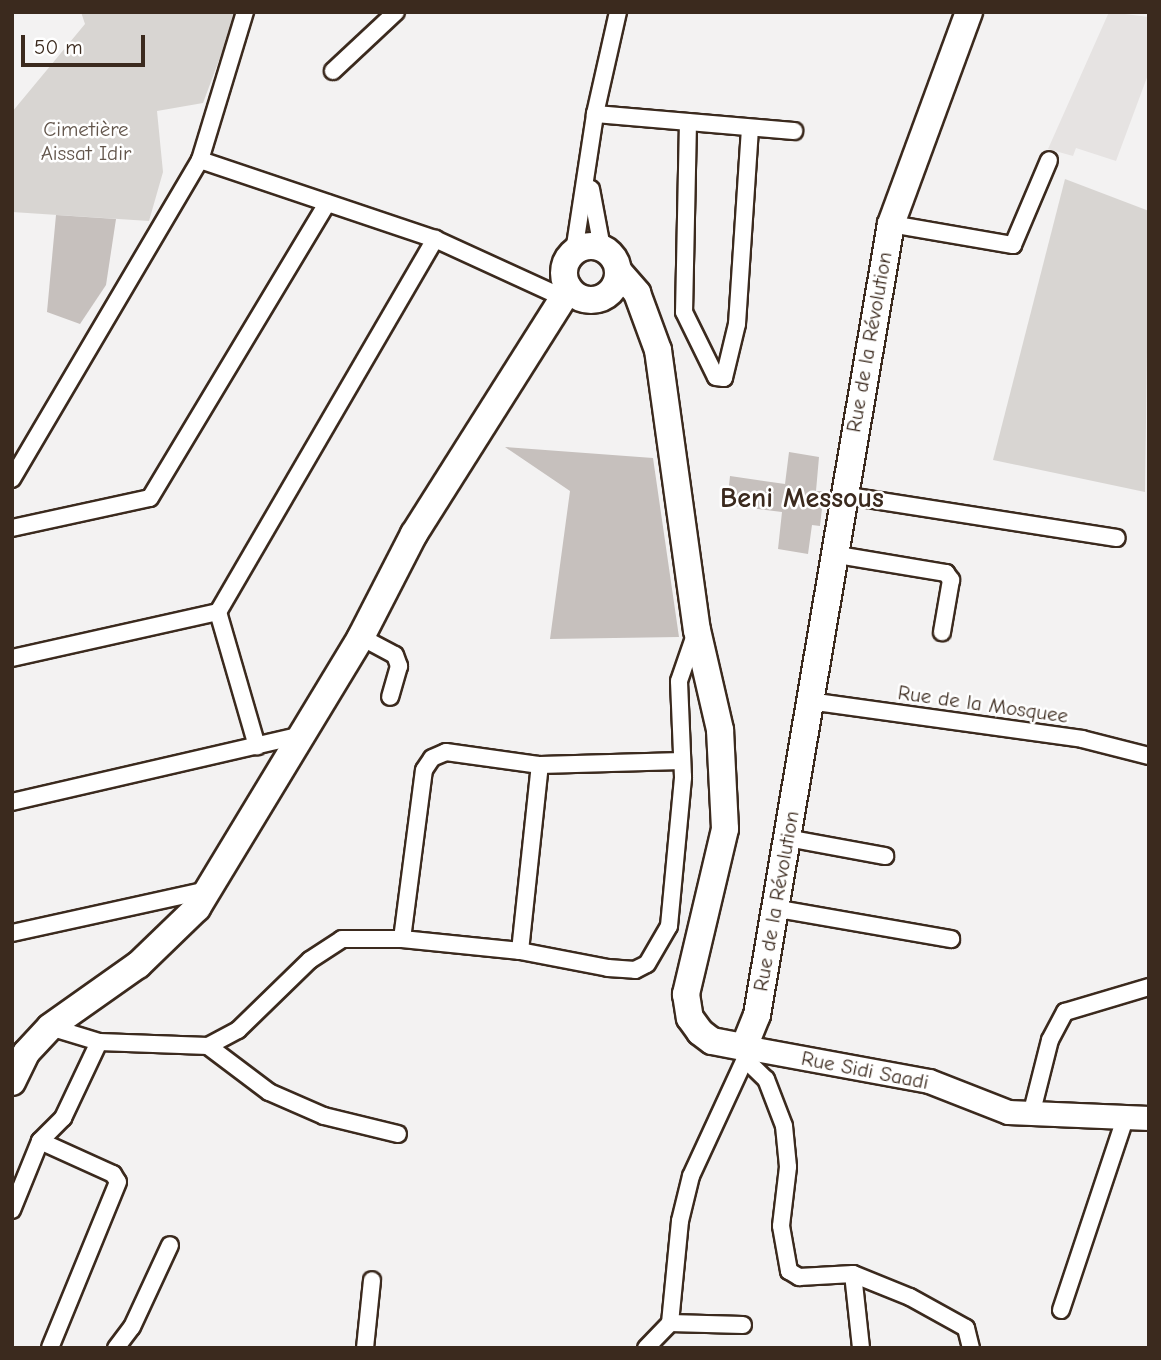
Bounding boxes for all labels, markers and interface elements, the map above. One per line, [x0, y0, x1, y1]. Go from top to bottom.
scale bar [24, 21, 149, 65]
text: 50 m [34, 35, 83, 59]
park label: Cimetière Aissat Idir [41, 116, 131, 166]
street label: Rue de la Révolution [841, 250, 897, 434]
district label: Beni Messous [720, 481, 884, 515]
street label: Rue de la Mosquee [896, 680, 1070, 728]
street label: Rue de la Révolution [748, 809, 804, 993]
street label: Rue Sidi Saadi [799, 1045, 931, 1095]

